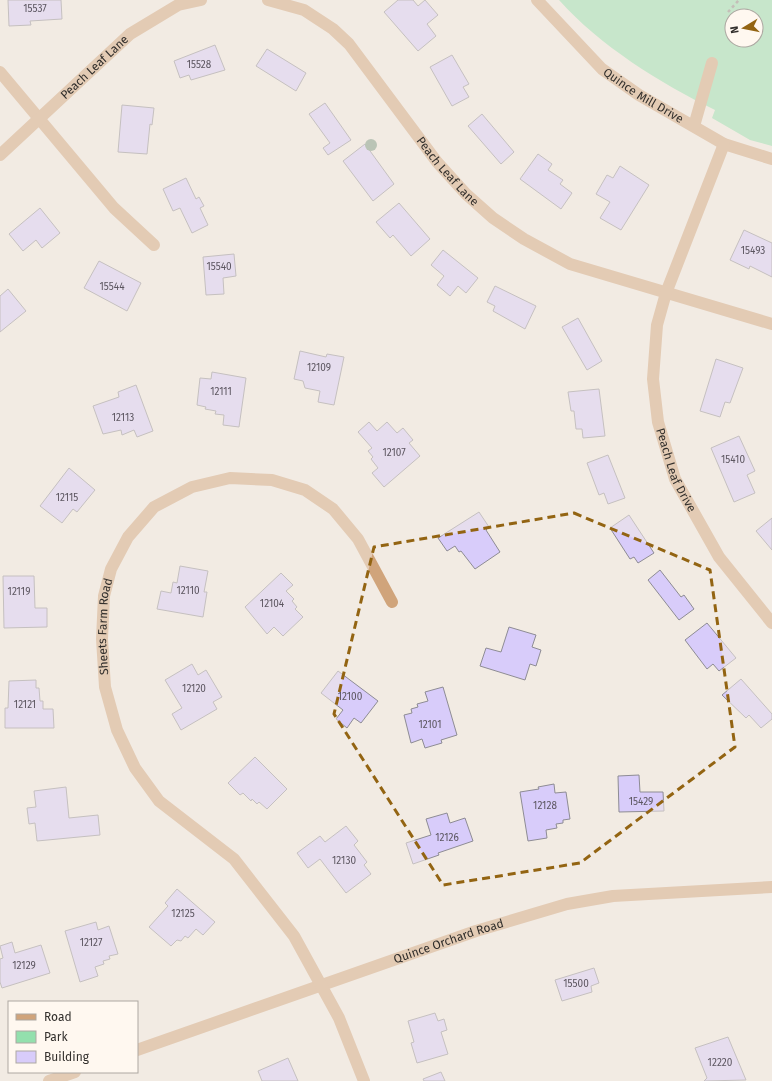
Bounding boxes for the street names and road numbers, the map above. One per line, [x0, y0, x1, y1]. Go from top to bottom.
street label: Peach Leaf Lane [58, 32, 131, 102]
street label: Quince Mill Drive [601, 65, 686, 126]
street label: Peach Leaf Lane [414, 134, 481, 209]
street label: Peach Leaf Drive [653, 426, 699, 514]
street label: Sheets Farm Road [95, 577, 115, 675]
street label: Quince Orchard Road [392, 916, 505, 966]

